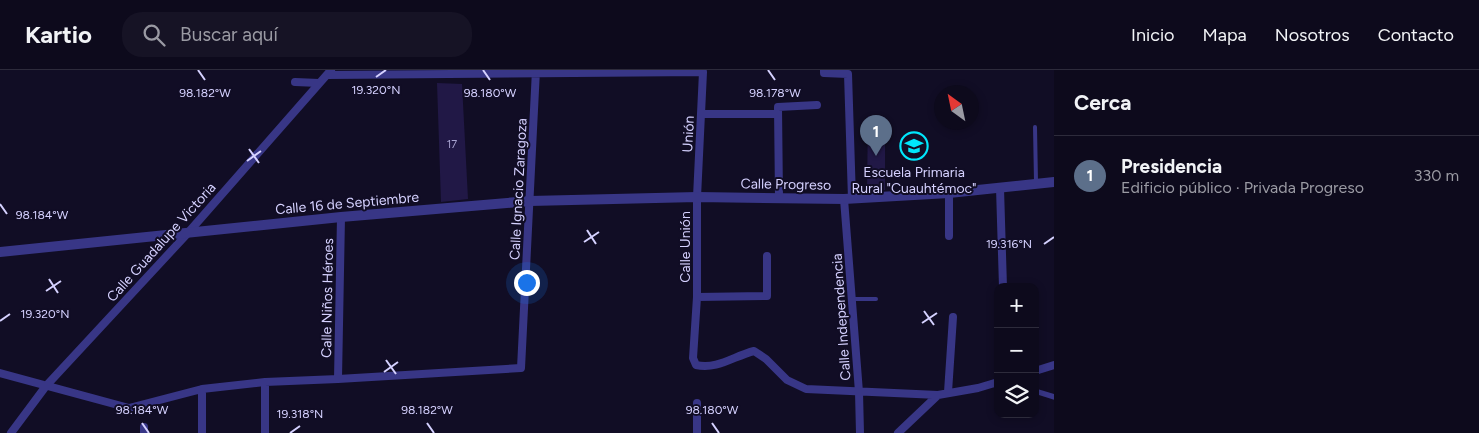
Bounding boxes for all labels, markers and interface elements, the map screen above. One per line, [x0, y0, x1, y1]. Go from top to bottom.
search box [122, 12, 472, 57]
text: Kartio [25, 20, 92, 49]
icon: search [140, 21, 168, 49]
text: Buscar aquí [180, 23, 278, 46]
text: Inicio [1131, 24, 1175, 46]
text: Mapa [1203, 24, 1247, 46]
text: Nosotros [1275, 24, 1350, 46]
text: Contacto [1378, 24, 1454, 46]
text: 19.320°N [352, 83, 400, 97]
north arrow [934, 85, 979, 130]
text: 98.182°W [179, 86, 231, 100]
text: 98.180°W [464, 86, 517, 100]
text: 98.178°W [749, 86, 801, 100]
text: Cerca [1074, 90, 1131, 115]
street label: Unión [679, 115, 698, 153]
pin: 1 [860, 115, 892, 156]
street label: Calle Ignacio Zaragoza [506, 118, 531, 260]
school or university icon: Escuela Primaria Rural "Cuauhtémoc" [899, 131, 929, 161]
house number: 17 [447, 138, 457, 151]
text: Presidencia [1121, 155, 1222, 178]
place label: Escuela Primaria Rural "Cuauhtémoc" [851, 164, 977, 197]
text: 1 [1087, 166, 1093, 185]
text: 330 m [1414, 166, 1459, 185]
street label: Calle Progreso [741, 175, 831, 194]
text: Edificio público · Privada Progreso [1121, 178, 1364, 197]
street label: Calle Guadalupe Victoria [103, 179, 219, 306]
street label: Calle 16 de Septiembre [274, 189, 420, 218]
text: 98.184°W [16, 208, 69, 222]
street label: Calle Unión [677, 211, 694, 283]
text: 19.316°N [986, 237, 1032, 251]
street label: Calle Niños Héroes [318, 238, 337, 358]
street label: Calle Independencia [829, 253, 854, 381]
your location [514, 270, 540, 296]
map controls [994, 283, 1039, 418]
button: + [994, 283, 1039, 328]
text: 19.320°N [21, 307, 69, 321]
button: − [994, 328, 1039, 373]
button: layers [994, 373, 1039, 418]
text: 98.184°W [116, 403, 169, 417]
text: 98.182°W [401, 403, 453, 417]
text: 98.180°W [686, 403, 739, 417]
text: 19.318°N [277, 407, 323, 421]

